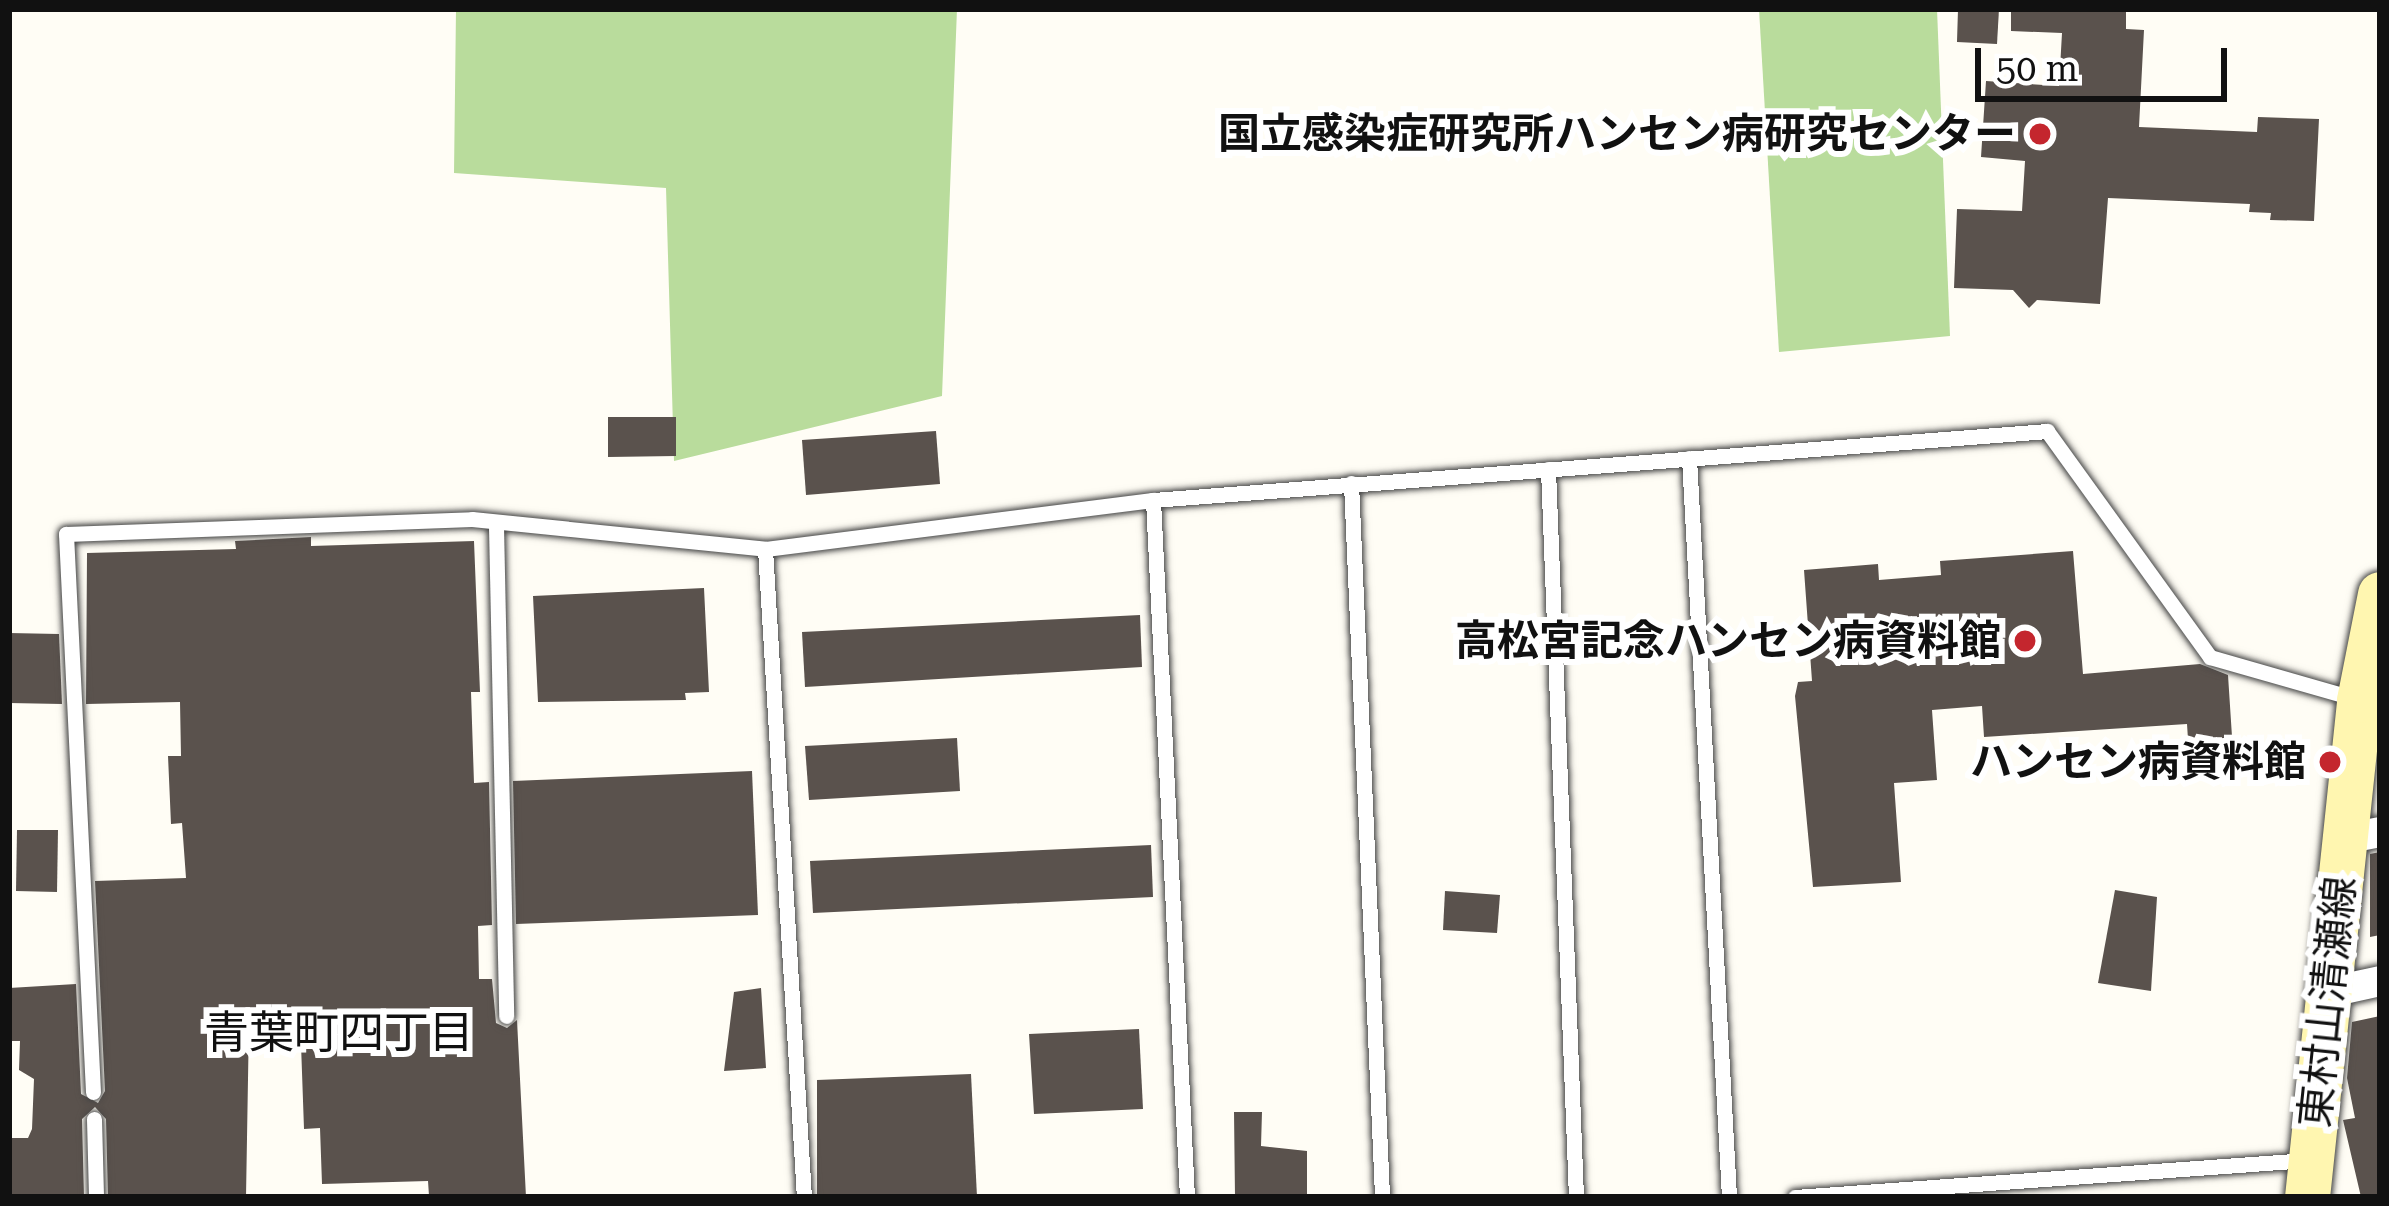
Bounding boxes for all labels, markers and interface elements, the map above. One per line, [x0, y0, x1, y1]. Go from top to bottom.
scale bar [1981, 24, 2233, 98]
text: 50 m [1996, 48, 2078, 90]
place label: 国立感染症研究所ハンセン病研究センター [1218, 109, 2016, 159]
marker: 国立感染症研究所ハンセン病研究センター [2027, 121, 2053, 147]
place label: 高松宮記念ハンセン病資料館 [1455, 616, 2001, 666]
marker: 高松宮記念ハンセン病資料館 [2012, 628, 2038, 654]
place label: ハンセン病資料館 [1970, 737, 2306, 787]
marker: ハンセン病資料館 [2317, 749, 2343, 775]
street label: 東村山清瀬線 [2290, 874, 2366, 1130]
district label: 青葉町四丁目 [204, 1006, 474, 1060]

